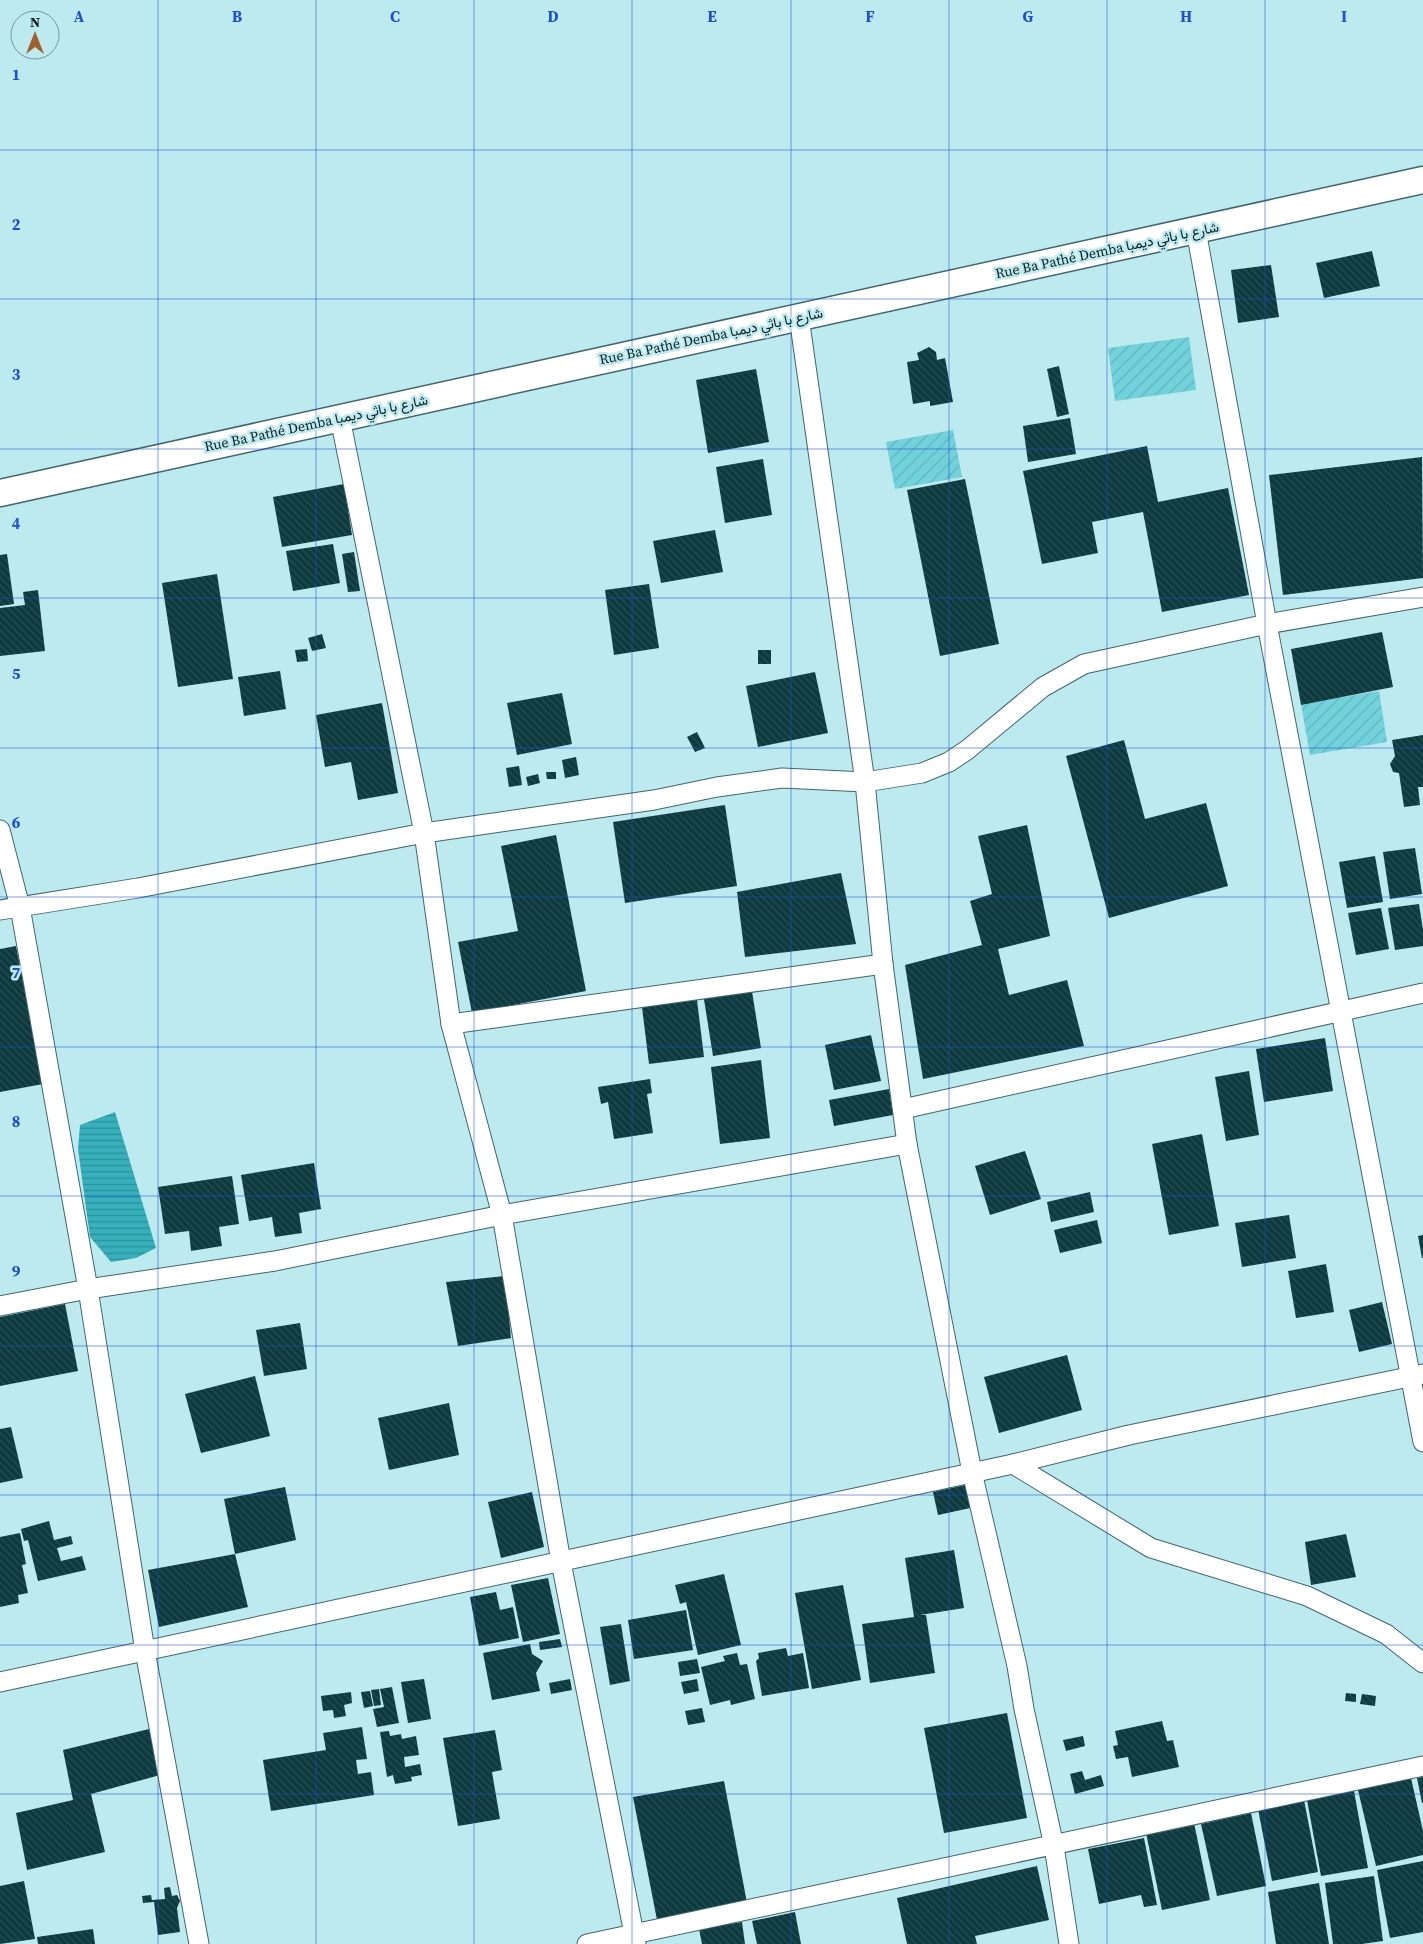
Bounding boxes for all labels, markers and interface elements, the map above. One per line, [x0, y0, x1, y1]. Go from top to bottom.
text: A [74, 5, 85, 27]
text: B [232, 5, 243, 27]
text: C [390, 5, 400, 27]
text: D [547, 5, 559, 27]
text: E [707, 5, 717, 27]
text: F [865, 5, 875, 27]
text: G [1023, 5, 1034, 27]
text: H [1180, 5, 1192, 27]
text: I [1341, 5, 1347, 27]
north arrow [10, 10, 60, 60]
text: N [30, 12, 40, 32]
text: 1 [12, 63, 20, 85]
text: 2 [12, 213, 21, 235]
street label: Rue Ba Pathé Demba شارع با باثي ديمبا [993, 217, 1221, 285]
street label: Rue Ba Pathé Demba شارع با باثي ديمبا [597, 303, 825, 371]
text: 3 [12, 363, 21, 385]
street label: Rue Ba Pathé Demba شارع با باثي ديمبا [202, 390, 430, 458]
text: 4 [12, 512, 21, 534]
text: 5 [12, 662, 21, 684]
text: 6 [12, 811, 21, 833]
text: 7 [12, 961, 21, 983]
text: 8 [12, 1110, 20, 1132]
text: 9 [12, 1260, 21, 1282]

